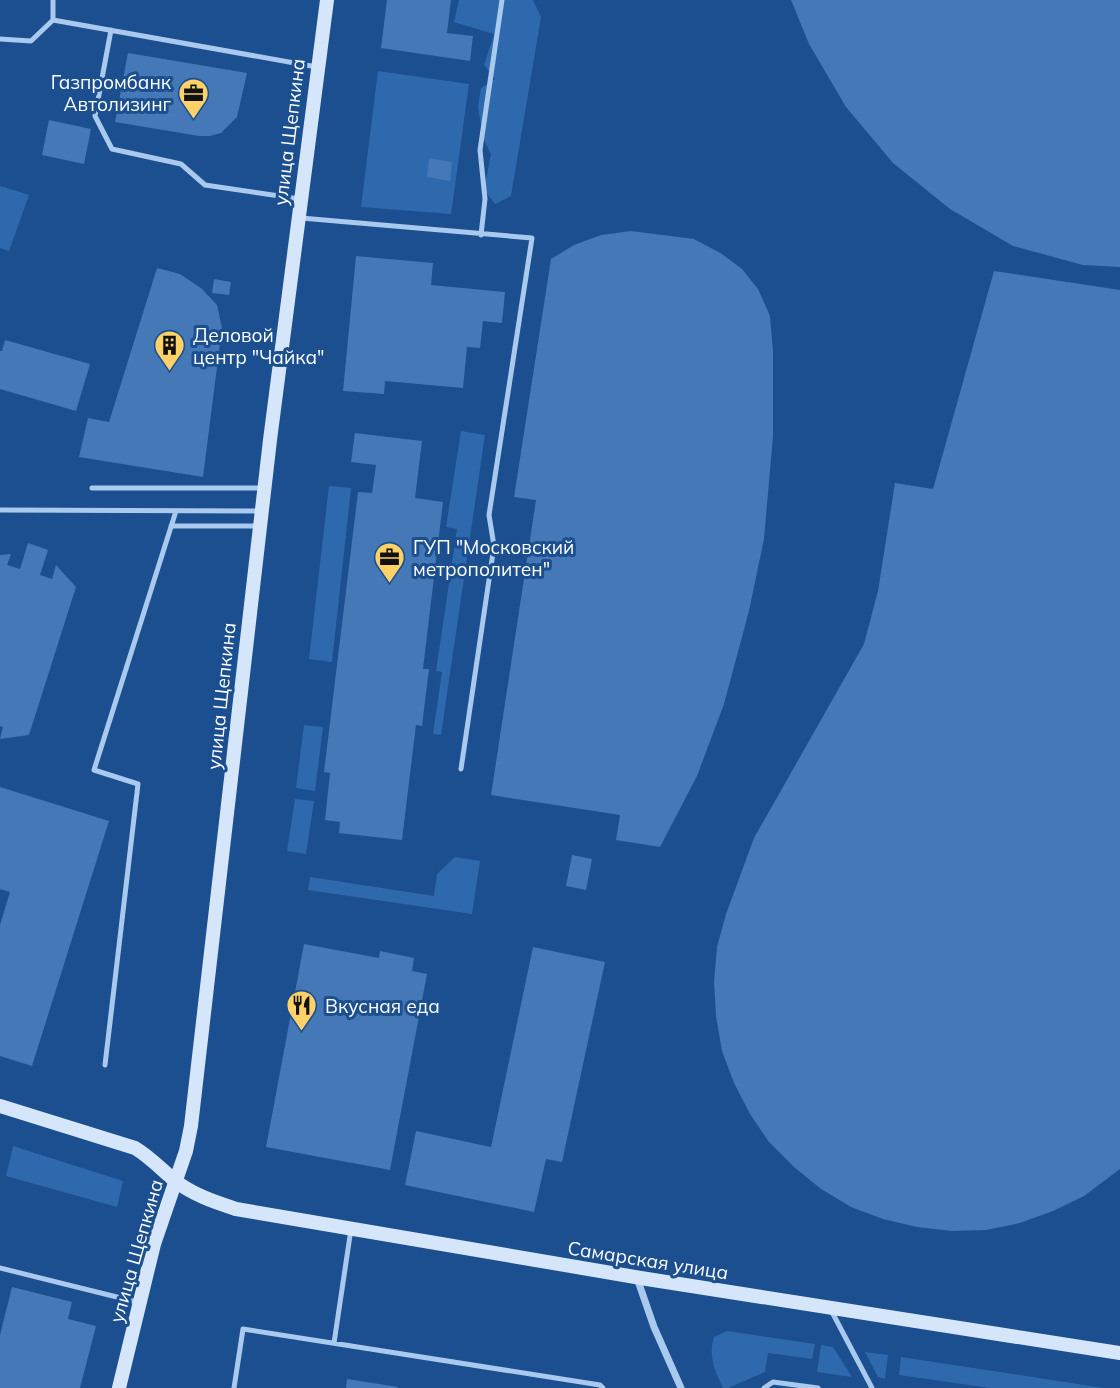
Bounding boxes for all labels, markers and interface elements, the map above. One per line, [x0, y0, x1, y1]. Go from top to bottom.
street label: улица Щепкина [268, 57, 310, 207]
place label: Газпромбанк Автолизинг [51, 70, 172, 116]
office icon: Газпромбанк Автолизинг [177, 76, 211, 120]
place label: Деловой центр "Чайка" [193, 323, 324, 369]
building icon: Деловой центр "Чайка" [153, 329, 187, 373]
place label: ГУП "Московский метрополитен" [413, 535, 574, 581]
office icon: ГУП "Московский метрополитен" [373, 541, 407, 585]
street label: улица Щепкина [201, 621, 241, 771]
restaurant icon: Вкусная еда [285, 989, 319, 1033]
place label: Вкусная еда [325, 994, 440, 1018]
street label: улица Щепкина [104, 1177, 168, 1325]
street label: Самарская улица [566, 1235, 730, 1285]

